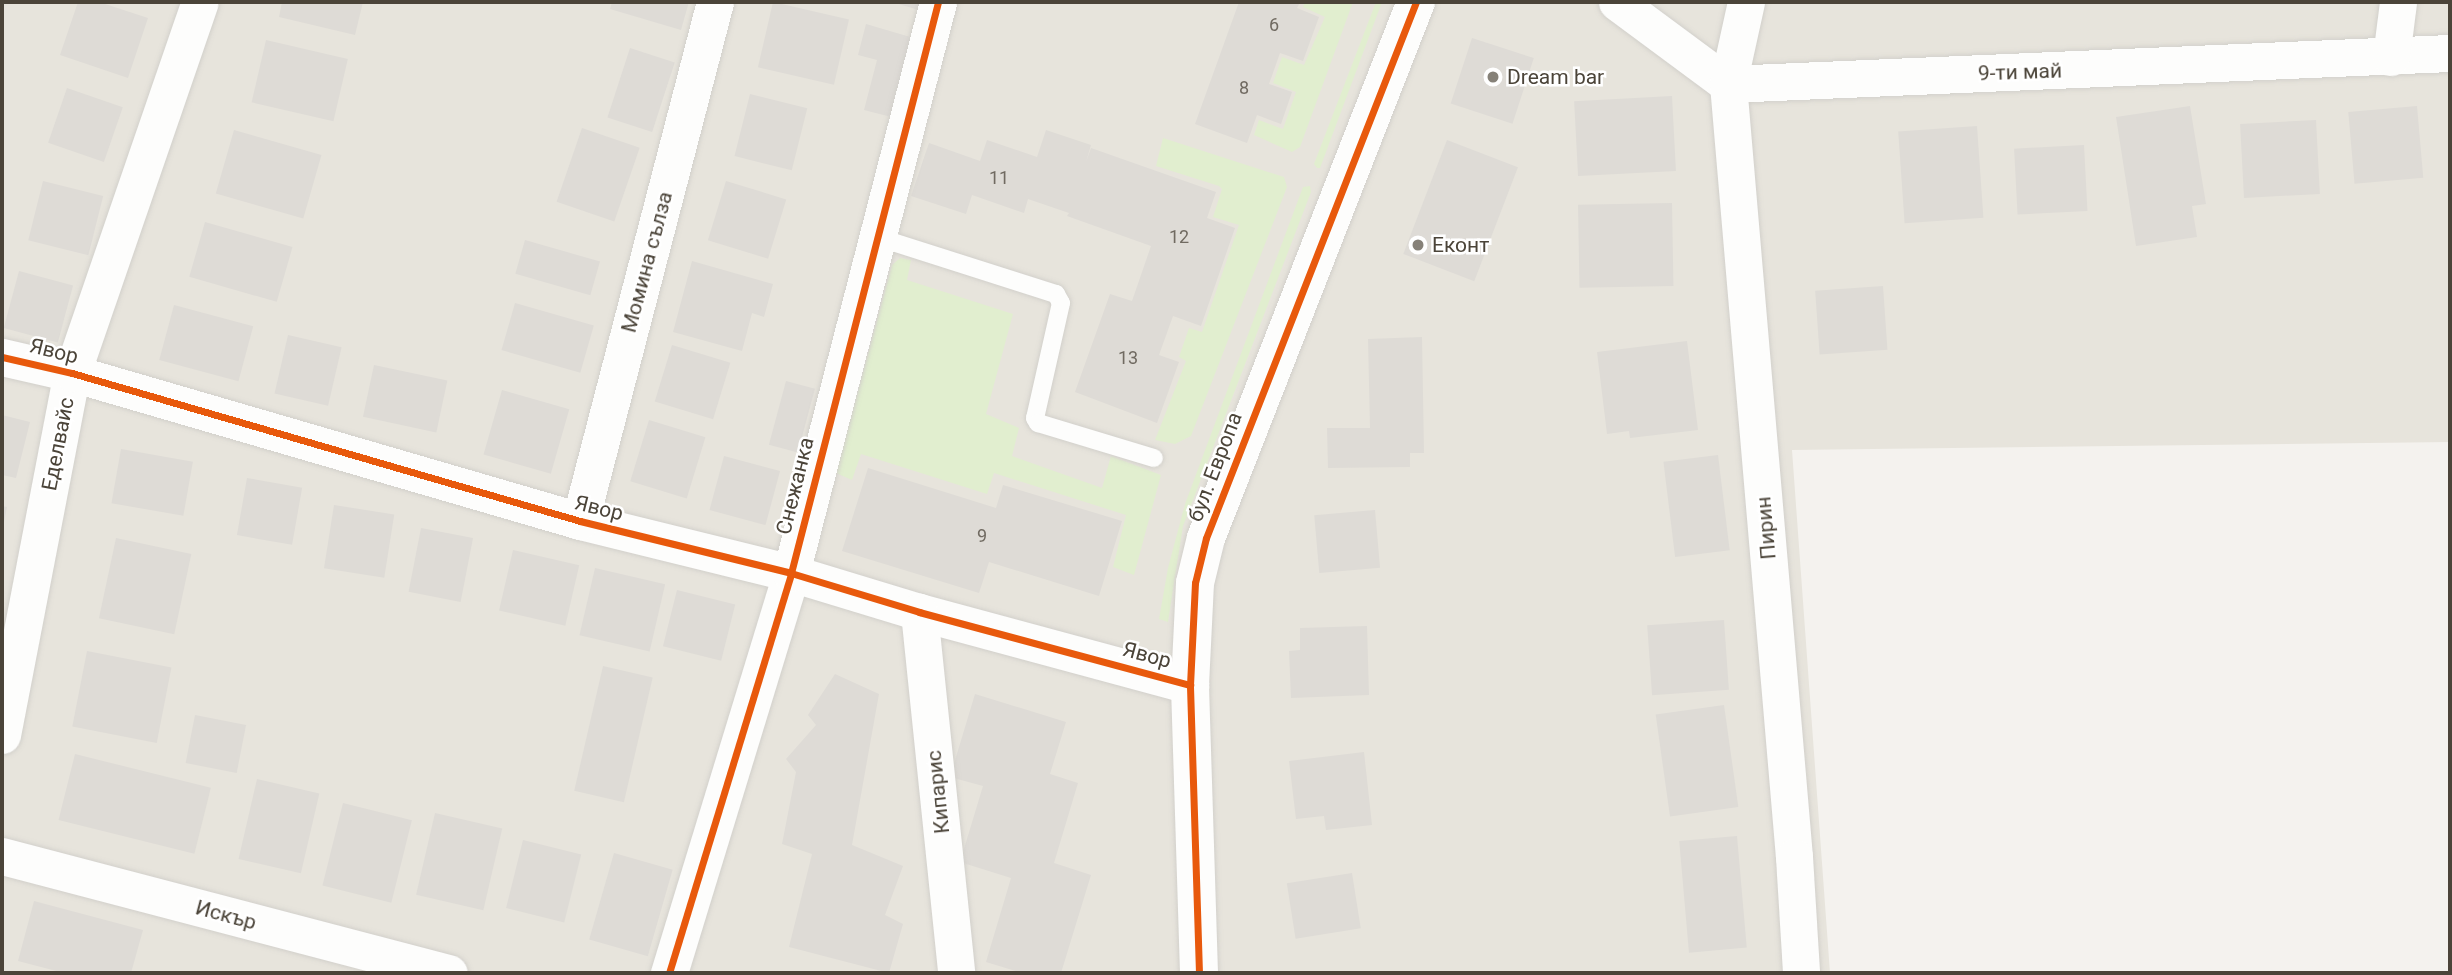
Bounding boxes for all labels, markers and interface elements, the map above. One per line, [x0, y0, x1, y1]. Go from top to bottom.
house number: 6 [1269, 14, 1279, 36]
street label: 9-ти май [1978, 58, 2062, 86]
place label: Dream bar [1507, 64, 1604, 90]
marker: Dream bar [1485, 69, 1501, 85]
house number: 8 [1239, 77, 1249, 99]
house number: 11 [989, 167, 1009, 189]
street label: Момина сълза [616, 189, 678, 335]
house number: 12 [1169, 226, 1189, 248]
place label: Еконт [1432, 232, 1489, 258]
marker: Еконт [1410, 237, 1426, 253]
street label: Явор [27, 333, 81, 369]
house number: 13 [1118, 347, 1138, 369]
street label: Еделвайс [37, 395, 79, 493]
street label: бул. Европа [1183, 409, 1247, 525]
street label: Снежанка [771, 435, 819, 537]
street label: Явор [572, 490, 626, 526]
street label: Пирин [1751, 495, 1781, 561]
house number: 9 [977, 525, 987, 547]
street label: Явор [1120, 636, 1174, 674]
street label: Кипарис [921, 749, 955, 835]
street label: Искър [193, 895, 259, 935]

